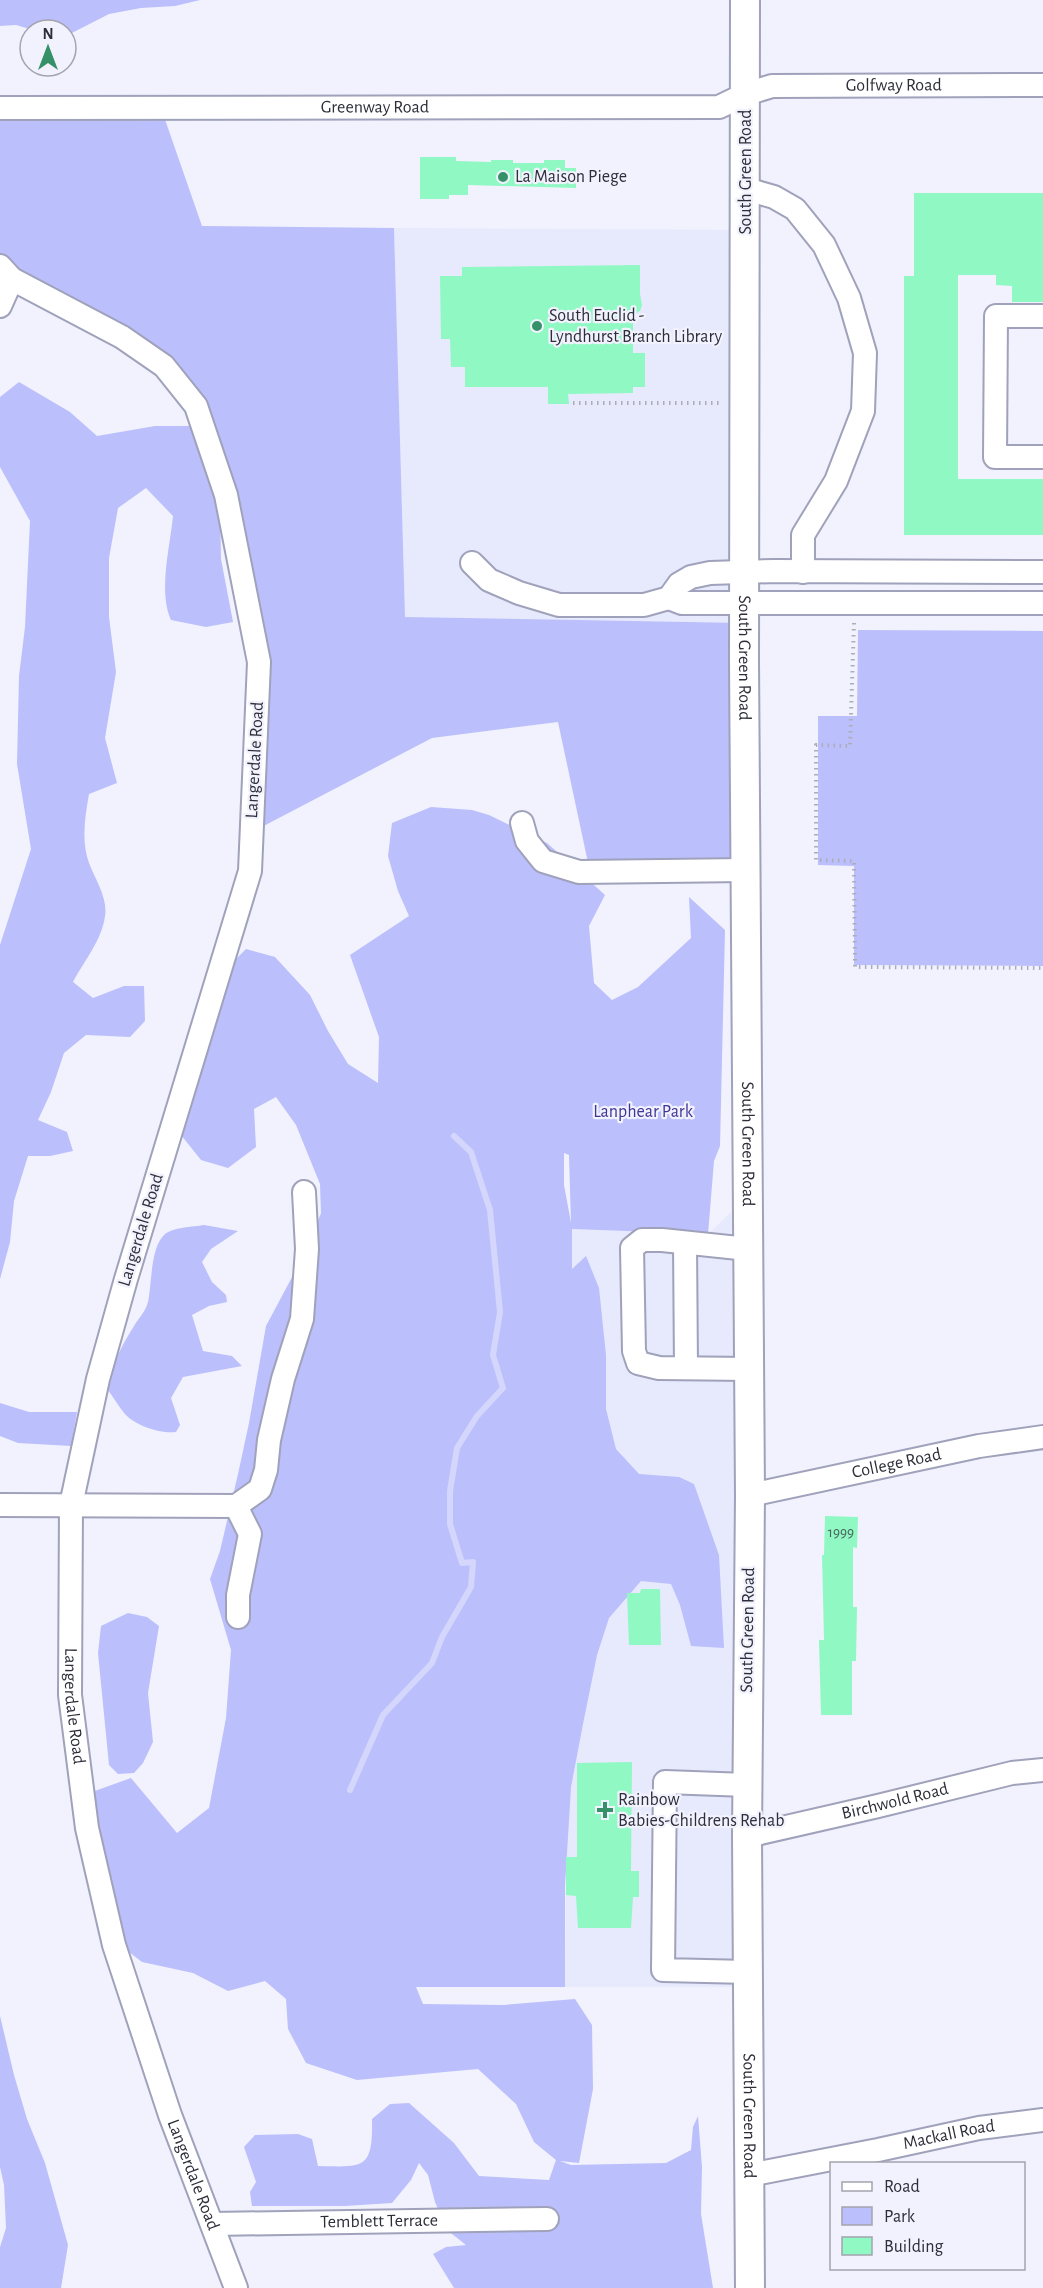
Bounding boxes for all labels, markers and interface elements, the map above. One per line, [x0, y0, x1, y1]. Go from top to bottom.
north arrow [18, 18, 78, 78]
text: N [42, 26, 54, 42]
street label: Golfway Road [846, 76, 942, 95]
street label: Greenway Road [321, 98, 429, 117]
street label: South Green Road [737, 109, 755, 235]
place label: La Maison Piege [515, 168, 627, 186]
marker: La Maison Piege [496, 170, 510, 184]
place label: South Euclid - Lyndhurst Branch Library [549, 307, 722, 346]
marker: South Euclid - Lyndhurst Branch Library [530, 319, 544, 333]
street label: South Green Road [735, 595, 753, 721]
street label: Langerdale Road [243, 701, 267, 819]
street label: South Green Road [738, 1081, 757, 1207]
park label: Lanphear Park [593, 1103, 694, 1121]
street label: Langerdale Road [115, 1171, 167, 1289]
street label: College Road [850, 1445, 943, 1482]
house number: 1999 [828, 1525, 854, 1540]
street label: South Green Road [738, 1567, 758, 1693]
street label: Langerdale Road [61, 1648, 88, 1765]
street label: Birchwold Road [840, 1780, 950, 1823]
place label: Rainbow Babies-Childrens Rehab [618, 1791, 785, 1830]
marker: Rainbow Babies-Childrens Rehab [596, 1801, 614, 1819]
street label: South Green Road [739, 2053, 758, 2179]
street label: Langerdale Road [164, 2117, 222, 2233]
street label: Mackall Road [901, 2117, 996, 2153]
legend [830, 2162, 1025, 2270]
text: Road [884, 2178, 920, 2196]
text: Park [884, 2208, 916, 2226]
street label: Temblett Terrace [320, 2212, 438, 2231]
text: Building [884, 2238, 944, 2256]

